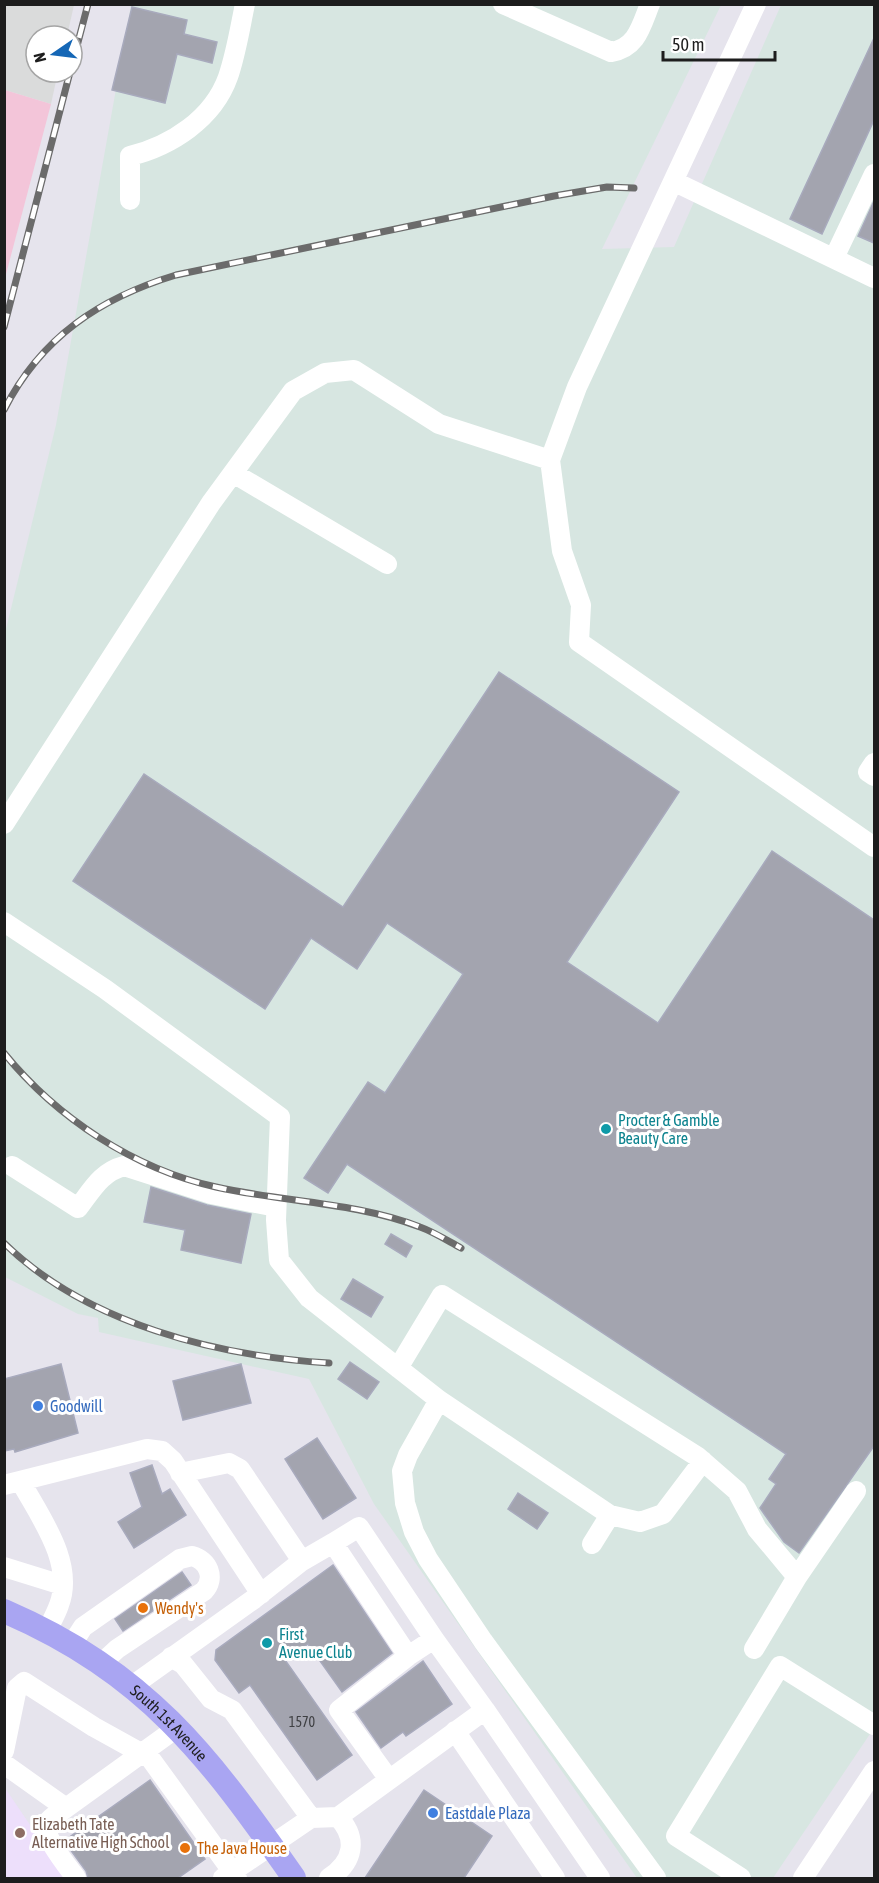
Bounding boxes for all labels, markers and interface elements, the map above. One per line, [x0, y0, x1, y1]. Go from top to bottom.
north arrow [24, 24, 84, 84]
scale bar [663, 24, 776, 62]
text: 50 m [672, 34, 704, 55]
text: N [30, 51, 49, 64]
place label: Procter & Gamble Beauty Care [618, 1111, 720, 1148]
marker: Procter & Gamble Beauty Care [599, 1122, 613, 1136]
place label: Goodwill [50, 1397, 104, 1415]
marker: Goodwill [31, 1399, 45, 1413]
place label: Wendy's [155, 1599, 204, 1618]
marker: Wendy's [136, 1601, 150, 1615]
place label: First Avenue Club [279, 1625, 352, 1661]
marker: First Avenue Club [260, 1636, 274, 1650]
street label: South 1st Avenue [127, 1681, 211, 1765]
house number: 1570 [289, 1714, 316, 1730]
place label: Eastdale Plaza [445, 1804, 531, 1822]
marker: Eastdale Plaza [426, 1806, 440, 1820]
place label: Elizabeth Tate Alternative High School [32, 1815, 170, 1852]
marker: Elizabeth Tate Alternative High School [13, 1826, 27, 1840]
place label: The Java House [197, 1839, 287, 1857]
marker: The Java House [178, 1841, 192, 1855]

